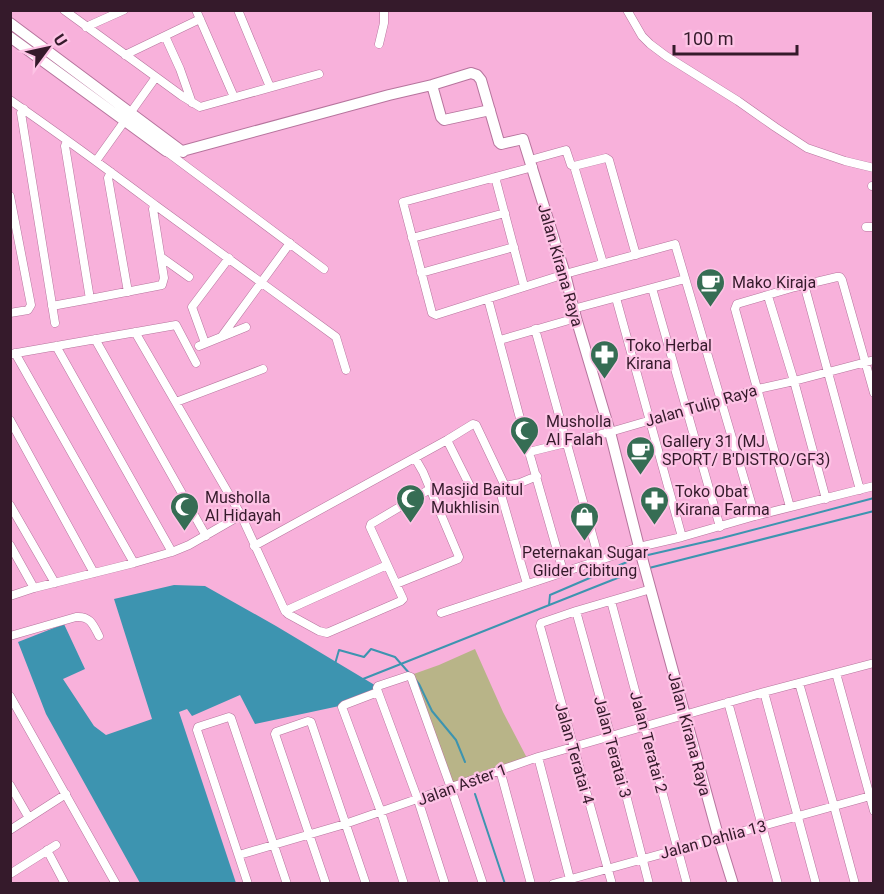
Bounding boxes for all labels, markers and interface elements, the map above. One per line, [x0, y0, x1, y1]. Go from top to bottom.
north arrow [18, 18, 78, 78]
scale bar [674, 18, 797, 56]
text: 100 m [683, 28, 734, 49]
text: U [49, 31, 71, 50]
street label: Jalan Kirana Raya [534, 202, 587, 329]
cafe icon: Mako Kiraja [695, 266, 727, 308]
place label: Mako Kiraja [732, 273, 816, 292]
place label: Toko Herbal Kirana [626, 336, 712, 373]
pharmacy icon: Toko Herbal Kirana [589, 338, 621, 380]
street label: Jalan Tulip Raya [643, 380, 759, 431]
place label: Musholla Al Falah [546, 412, 611, 449]
mosque icon: Musholla Al Falah [509, 414, 541, 456]
place label: Gallery 31 (MJ SPORT/ B'DISTRO/GF3) [662, 432, 830, 469]
cafe icon: Gallery 31 (MJ SPORT/ B'DISTRO/GF3) [625, 434, 657, 476]
place label: Masjid Baitul Mukhlisin [431, 480, 523, 517]
mosque icon: Masjid Baitul Mukhlisin [394, 482, 426, 524]
place label: Toko Obat Kirana Farma [675, 482, 770, 519]
pharmacy icon: Toko Obat Kirana Farma [638, 484, 670, 526]
place label: Musholla Al Hidayah [205, 488, 281, 525]
mosque icon: Musholla Al Hidayah [168, 490, 200, 532]
shop icon: Peternakan Sugar Glider Cibitung [569, 500, 601, 542]
place label: Peternakan Sugar Glider Cibitung [522, 543, 649, 580]
street label: Jalan Kirana Raya [664, 670, 715, 798]
street label: Jalan Teratai 2 [626, 689, 671, 795]
street label: Jalan Teratai 3 [590, 694, 635, 800]
street label: Jalan Teratai 4 [551, 700, 598, 806]
street label: Jalan Aster 1 [415, 760, 509, 809]
street label: Jalan Dahlia 13 [658, 816, 768, 863]

